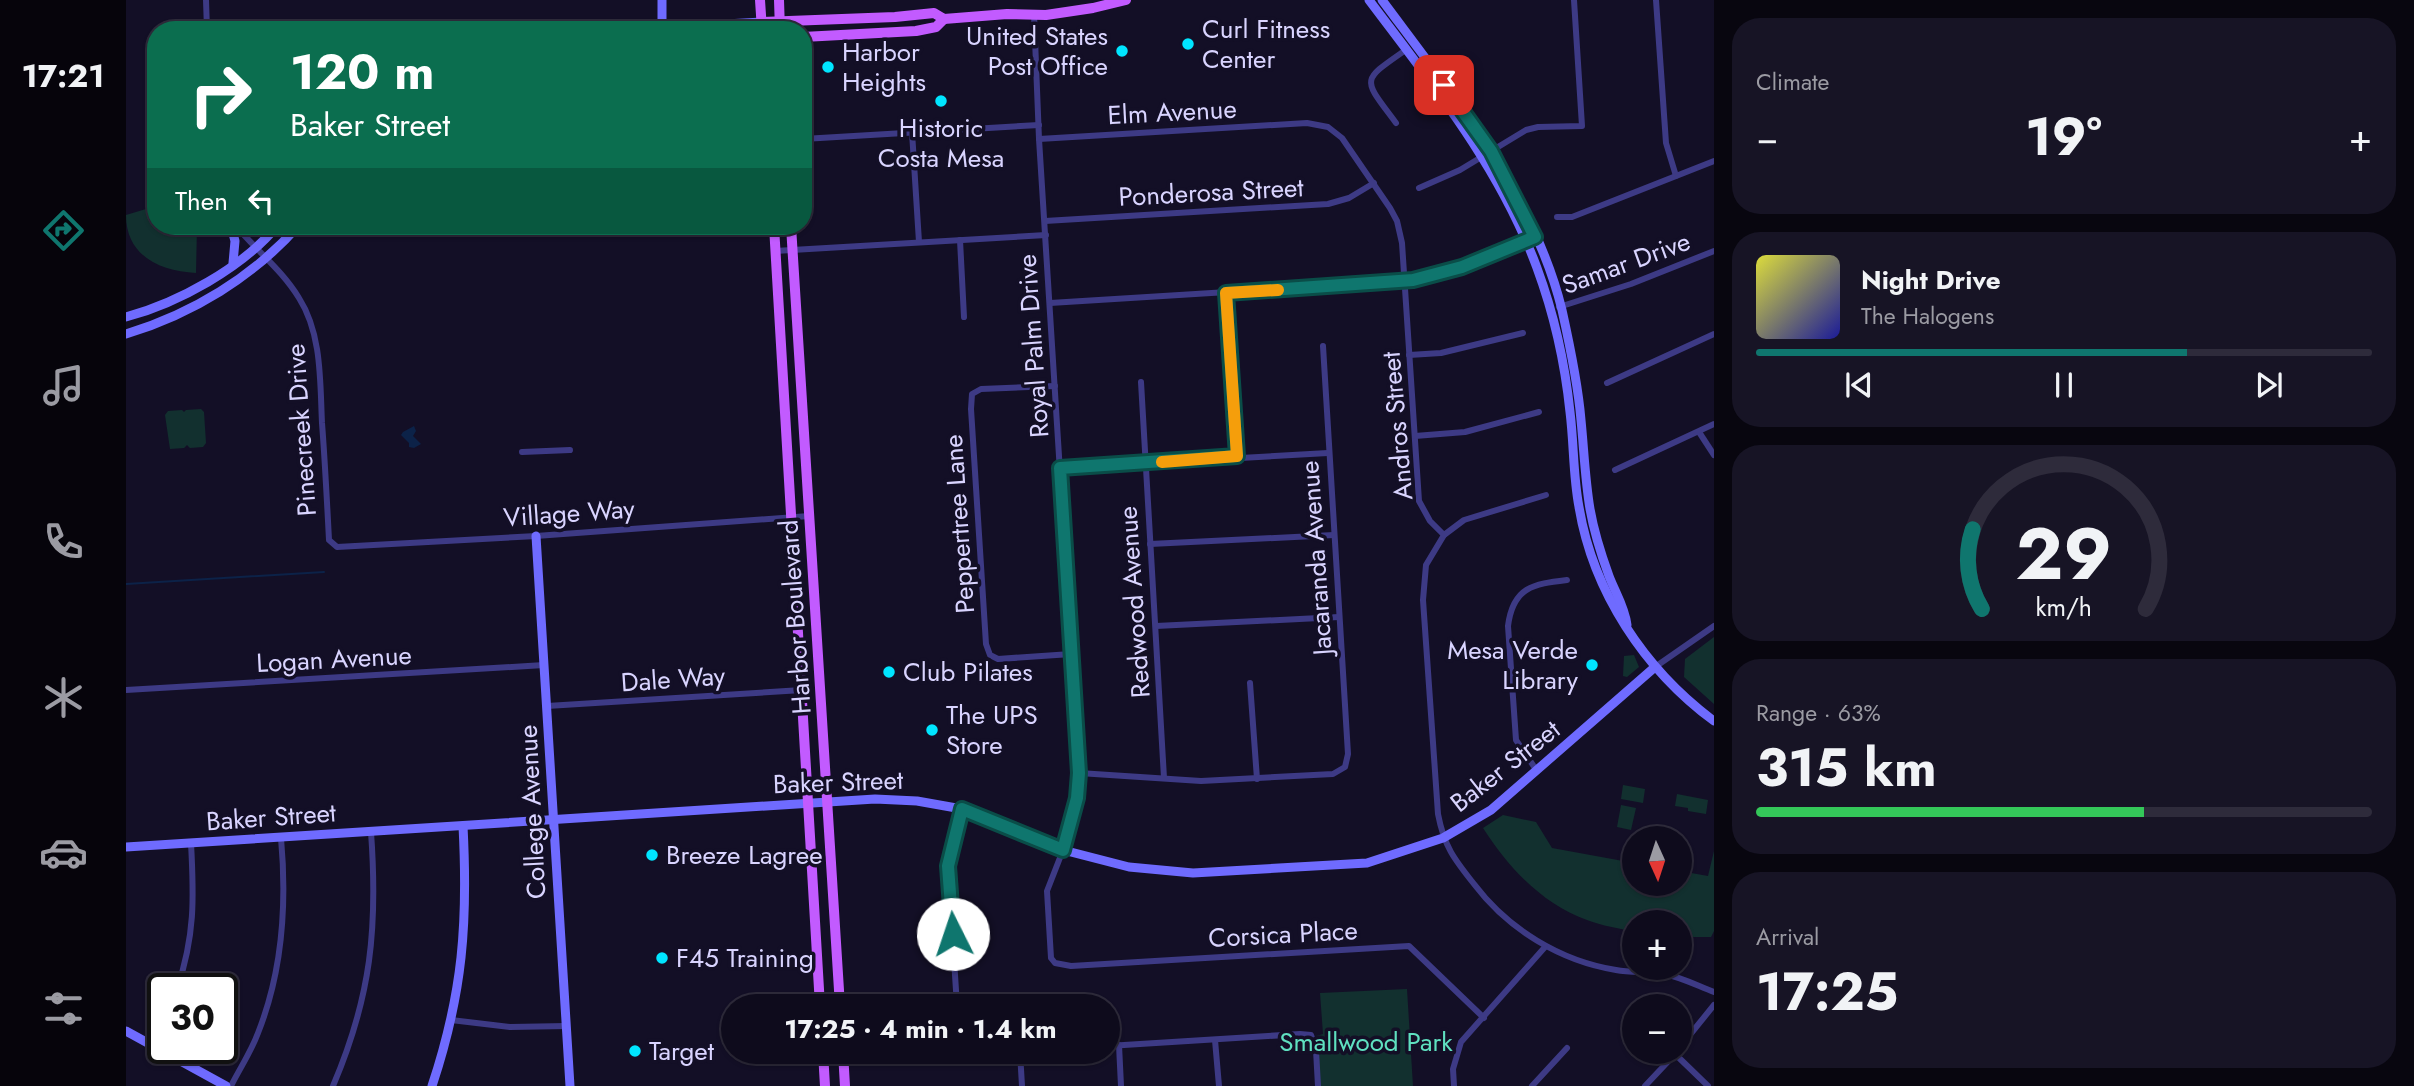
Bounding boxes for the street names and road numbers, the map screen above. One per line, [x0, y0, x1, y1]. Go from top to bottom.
street label: Elm Avenue [1106, 90, 1238, 134]
street label: Ponderosa Street [1118, 168, 1305, 216]
street label: Samar Drive [1557, 222, 1695, 304]
street label: Royal Palm Drive [1008, 253, 1058, 439]
street label: Pinecreek Drive [276, 342, 326, 518]
street label: Andros Street [1372, 350, 1422, 502]
street label: Peppertree Lane [934, 433, 984, 615]
street label: Jacaranda Avenue [1290, 459, 1342, 660]
street label: Village Way [502, 489, 636, 537]
street label: Redwood Avenue [1108, 505, 1160, 699]
street label: Harbor Boulevard [769, 519, 821, 715]
street label: Logan Avenue [255, 636, 413, 682]
street label: Dale Way [620, 656, 727, 702]
street label: Baker Street [1442, 710, 1569, 821]
street label: College Avenue [508, 724, 556, 900]
street label: Baker Street [772, 761, 904, 803]
street label: Baker Street [205, 793, 338, 840]
street label: Corsica Place [1207, 911, 1359, 957]

